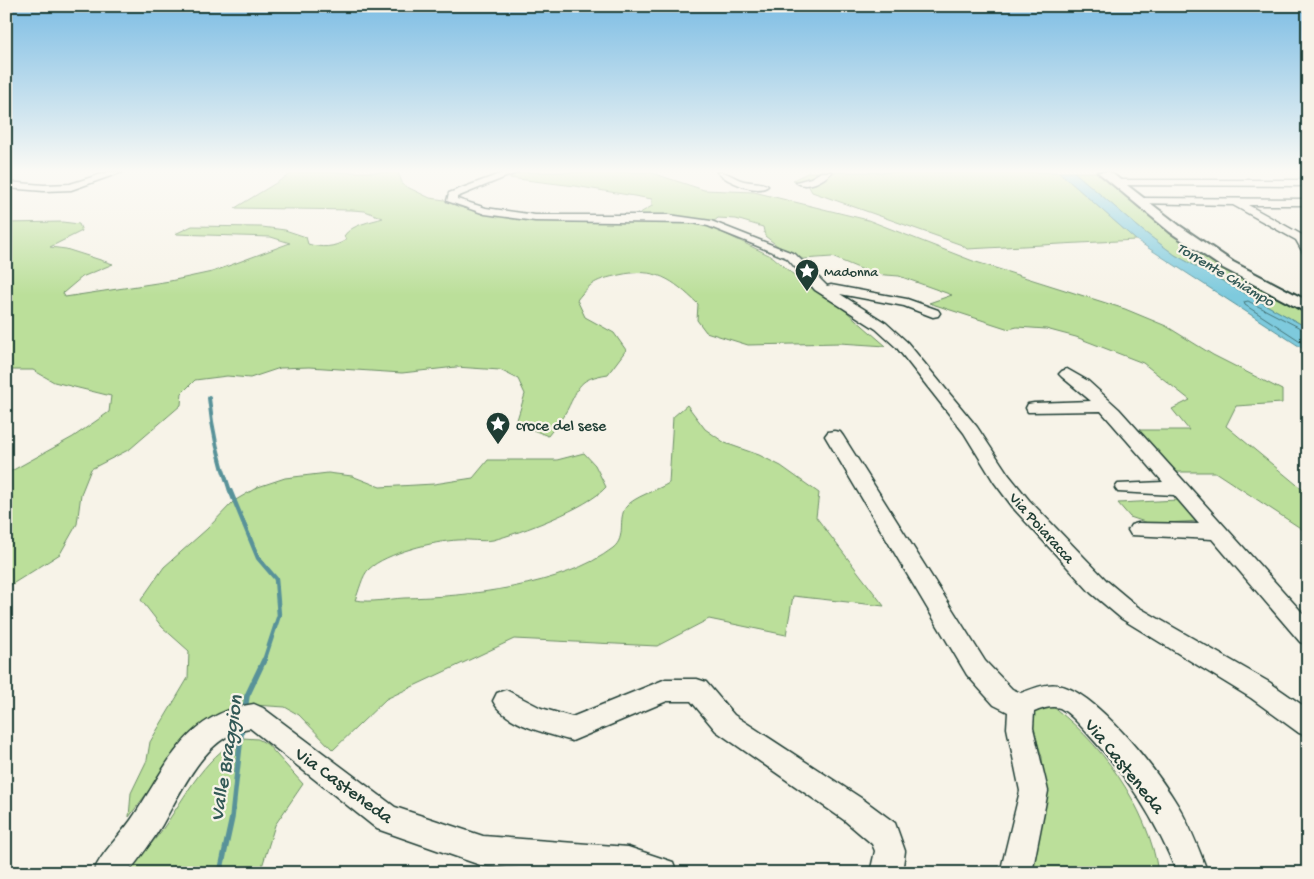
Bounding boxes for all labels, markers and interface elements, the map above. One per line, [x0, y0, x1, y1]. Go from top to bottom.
water label: Torrente Chiampo [1173, 240, 1278, 312]
place icon: Madonna [794, 258, 820, 292]
place label: Madonna [824, 265, 879, 282]
place icon: croce del sese [485, 411, 511, 445]
place label: croce del sese [516, 418, 607, 437]
street label: Via Poiaracca [1003, 489, 1078, 570]
water label: Valle Braggion [206, 693, 251, 823]
street label: Via Casteneda [1077, 714, 1170, 821]
street label: Via Casteneda [289, 743, 398, 831]

